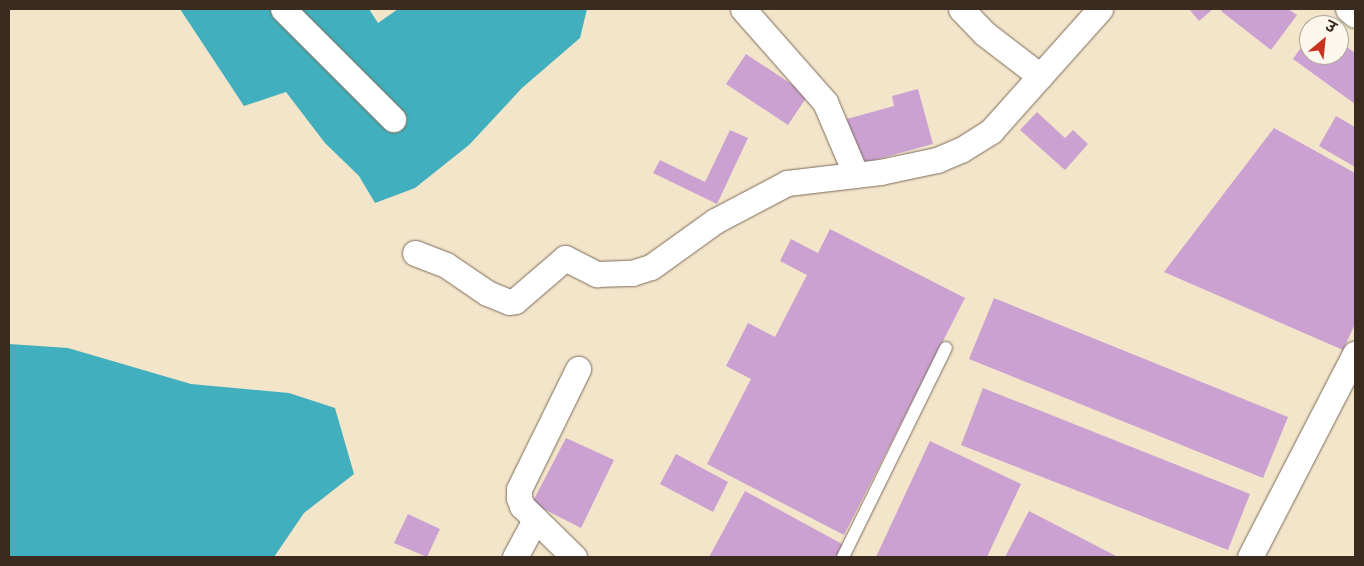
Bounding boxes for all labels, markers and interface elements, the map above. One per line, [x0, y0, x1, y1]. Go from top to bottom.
north arrow [1299, 15, 1349, 65]
text: उ [1323, 17, 1339, 37]

